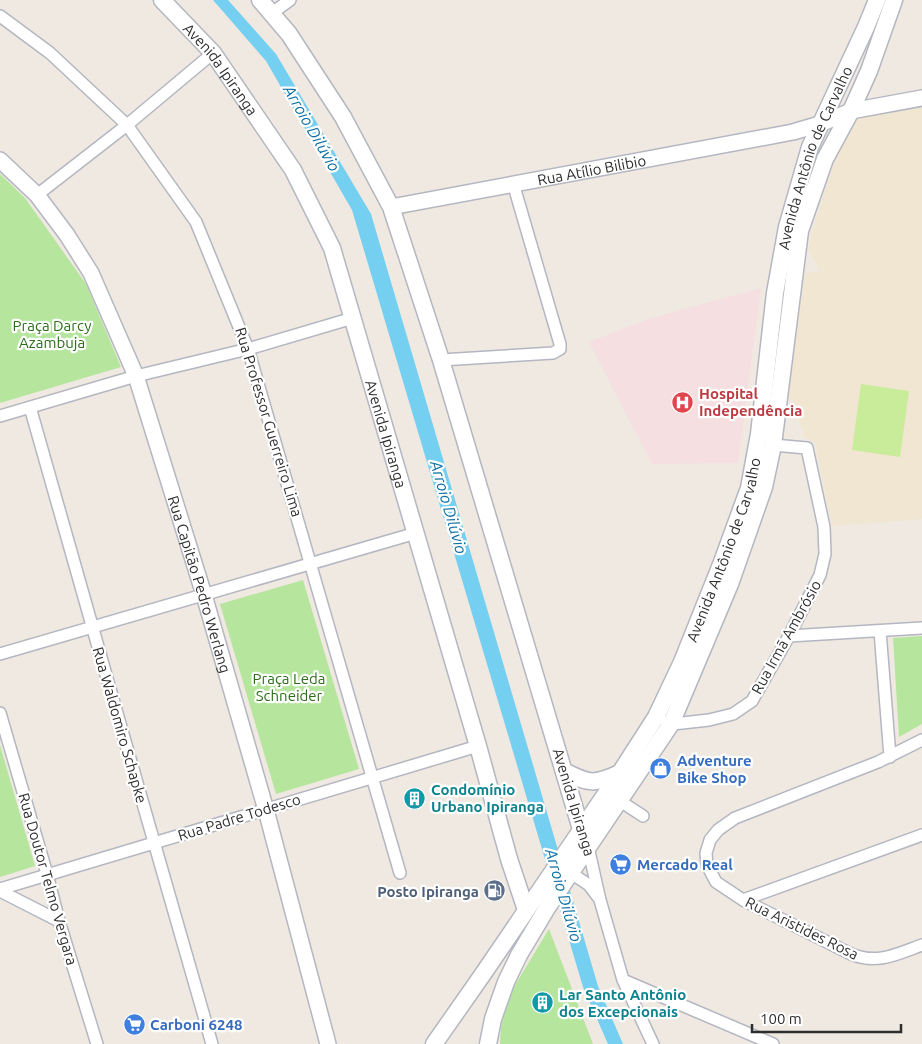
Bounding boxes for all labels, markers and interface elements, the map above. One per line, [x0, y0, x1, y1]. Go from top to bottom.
street label: Avenida Ipiranga [180, 19, 261, 118]
street label: Avenida Antônio de Carvalho [775, 63, 855, 251]
water label: Arroio Dilúvio [280, 81, 344, 174]
street label: Rua Atílio Bilibio [536, 151, 647, 188]
park label: Praça Darcy Azambuja [13, 317, 91, 351]
street label: Rua Professor Guerreiro Lima [232, 325, 306, 519]
street label: Avenida Ipiranga [363, 378, 410, 490]
place label: Hospital Independência [699, 385, 802, 419]
hospital icon: Hospital Independência [671, 390, 695, 414]
street label: Avenida Antônio de Carvalho [683, 456, 763, 644]
water label: Arroio Dilúvio [427, 457, 471, 556]
street label: Rua Capitão Pedro Werlang [165, 493, 235, 675]
street label: Rua Irmã Ambrósio [748, 577, 824, 697]
street label: Rua Waldomiro Schapke [90, 645, 150, 805]
park label: Praça Leda Schneider [253, 670, 325, 704]
street label: Avenida Ipiranga [550, 746, 598, 858]
place label: Adventure Bike Shop [677, 752, 752, 786]
shop icon: Adventure Bike Shop [649, 757, 673, 781]
place label: Condomínio Urbano Ipiranga [431, 781, 544, 815]
building icon: Condomínio Urbano Ipiranga [403, 786, 427, 810]
street label: Rua Padre Todesco [176, 790, 302, 844]
street label: Rua Doutor Telmo Vergara [15, 791, 81, 967]
water label: Arroio Dilúvio [542, 845, 586, 944]
supermarket icon: Mercado Real [609, 852, 633, 876]
place label: Mercado Real [637, 856, 733, 873]
fuel station icon: Posto Ipiranga [483, 879, 507, 903]
place label: Posto Ipiranga [377, 883, 479, 900]
street label: Rua Aristides Rosa [743, 893, 861, 963]
place label: Lar Santo Antônio dos Excepcionais [559, 986, 686, 1020]
building icon: Lar Santo Antônio dos Excepcionais [531, 991, 555, 1015]
scale bar [752, 1002, 901, 1034]
text: 100 m [760, 1010, 802, 1027]
supermarket icon: Carboni 6248 [122, 1012, 146, 1036]
place label: Carboni 6248 [150, 1016, 242, 1033]

